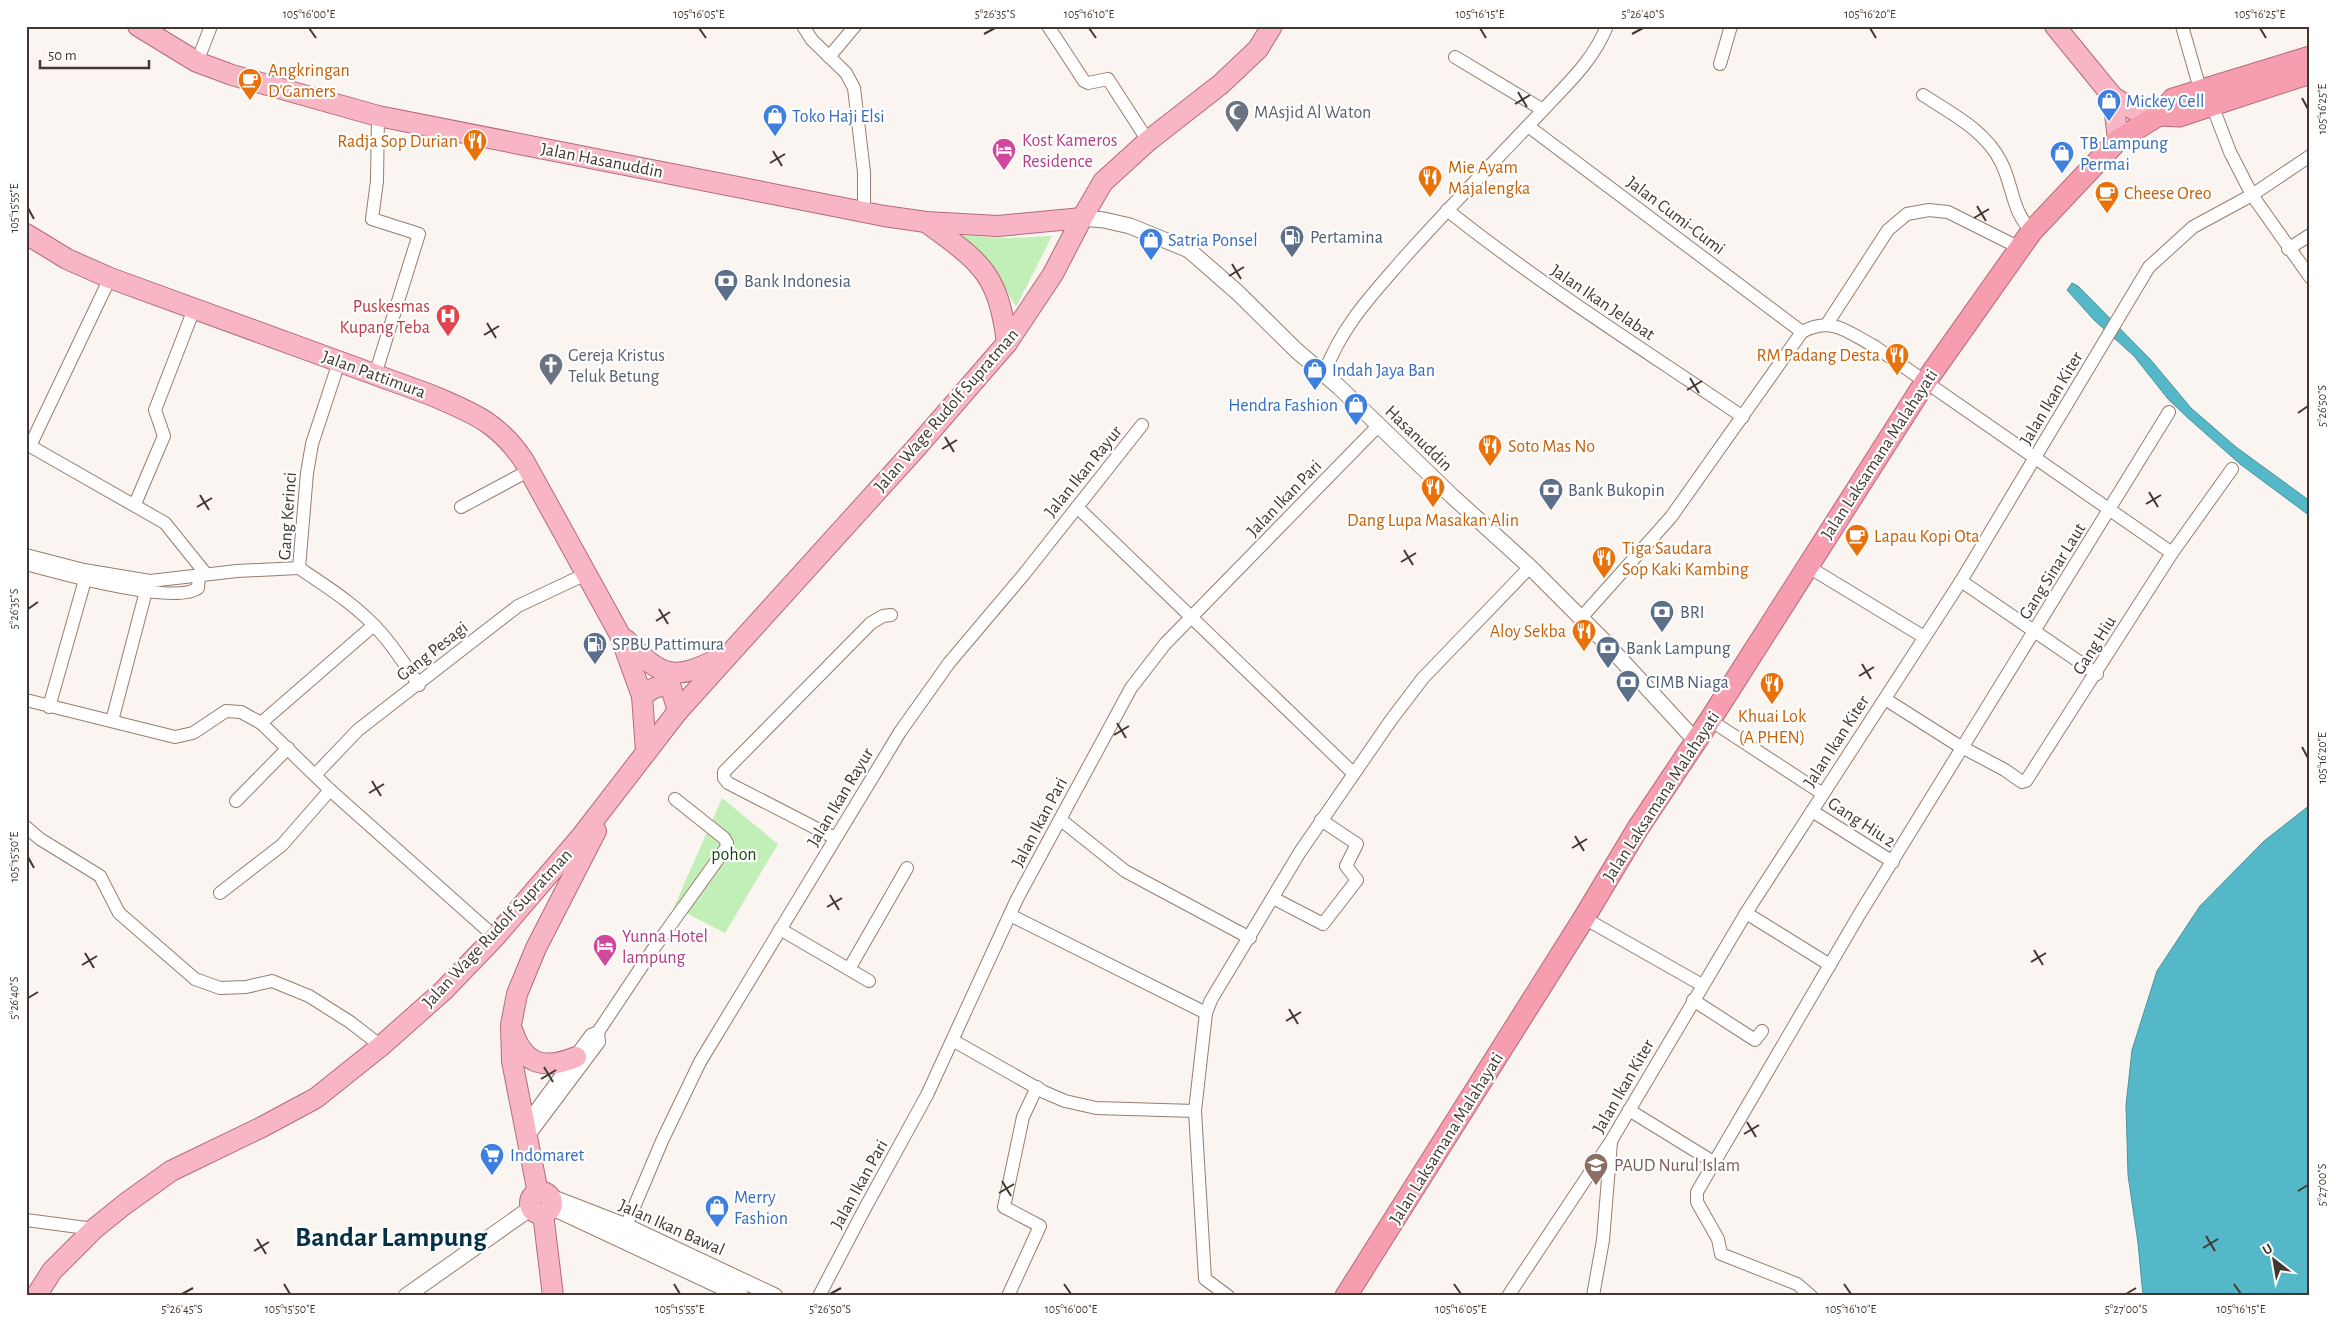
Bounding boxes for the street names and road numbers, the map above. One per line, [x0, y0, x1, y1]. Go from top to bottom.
street label: Jalan Hasanuddin [539, 140, 664, 182]
street label: Jalan Cumi-Cumi [1623, 173, 1728, 258]
street label: Jalan Ikan Jelabat [1547, 262, 1658, 344]
street label: Jalan Wage Rudolf Supratman [871, 326, 1022, 496]
street label: Jalan Pattimura [319, 348, 428, 402]
street label: Jalan Ikan Kiter [2017, 349, 2087, 448]
street label: Jalan Laksamana Malahayati [1818, 366, 1941, 543]
street label: Hasanuddin [1381, 402, 1455, 475]
street label: Jalan Ikan Rayur [1042, 422, 1126, 521]
street label: Jalan Ikan Pari [1244, 457, 1325, 540]
street label: Gang Kerinci [276, 471, 300, 561]
street label: Gang Sinar Laut [2016, 520, 2090, 623]
street label: Gang Hiu [2070, 613, 2120, 678]
street label: Gang Pesagi [394, 619, 472, 685]
street label: Jalan Ikan Kiter [1801, 692, 1873, 791]
street label: Jalan Laksamana Malahayati [1600, 708, 1723, 885]
street label: Jalan Ikan Rayur [804, 745, 877, 850]
street label: Jalan Ikan Pari [1009, 775, 1071, 870]
street label: Gang Hiu 2 [1824, 794, 1899, 851]
street label: Jalan Wage Rudolf Supratman [420, 846, 576, 1012]
street label: Jalan Ikan Kiter [1590, 1036, 1658, 1137]
street label: Jalan Laksamana Malahayati [1387, 1050, 1507, 1228]
street label: Jalan Ikan Pari [828, 1137, 892, 1232]
street label: Jalan Ikan Bawal [616, 1197, 727, 1259]

